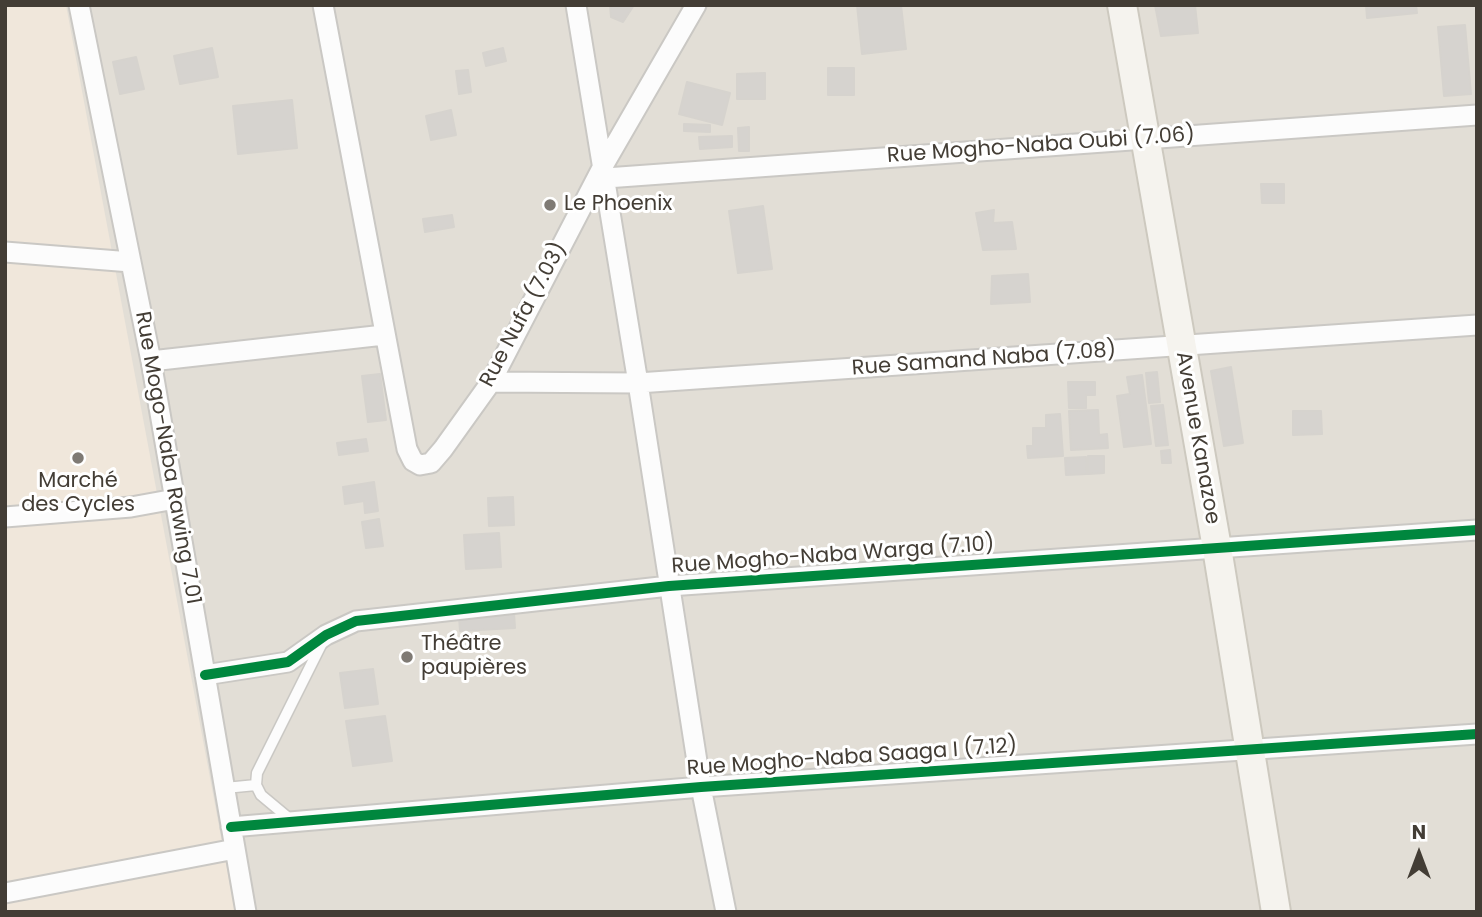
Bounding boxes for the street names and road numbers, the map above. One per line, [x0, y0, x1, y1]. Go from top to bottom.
street label: Rue Mogho-Naba Oubi (7.06) [886, 123, 1196, 169]
street label: Rue Nufa (7.03) [475, 238, 573, 392]
street label: Rue Mogo-Naba Rawing 7.01 [129, 310, 205, 606]
street label: Rue Samand Naba (7.08) [851, 338, 1117, 382]
street label: Avenue Kanazoe [1169, 350, 1225, 526]
street label: Rue Mogho-Naba Warga (7.10) [671, 532, 995, 580]
street label: Rue Mogho-Naba Saaga I (7.12) [686, 734, 1018, 782]

